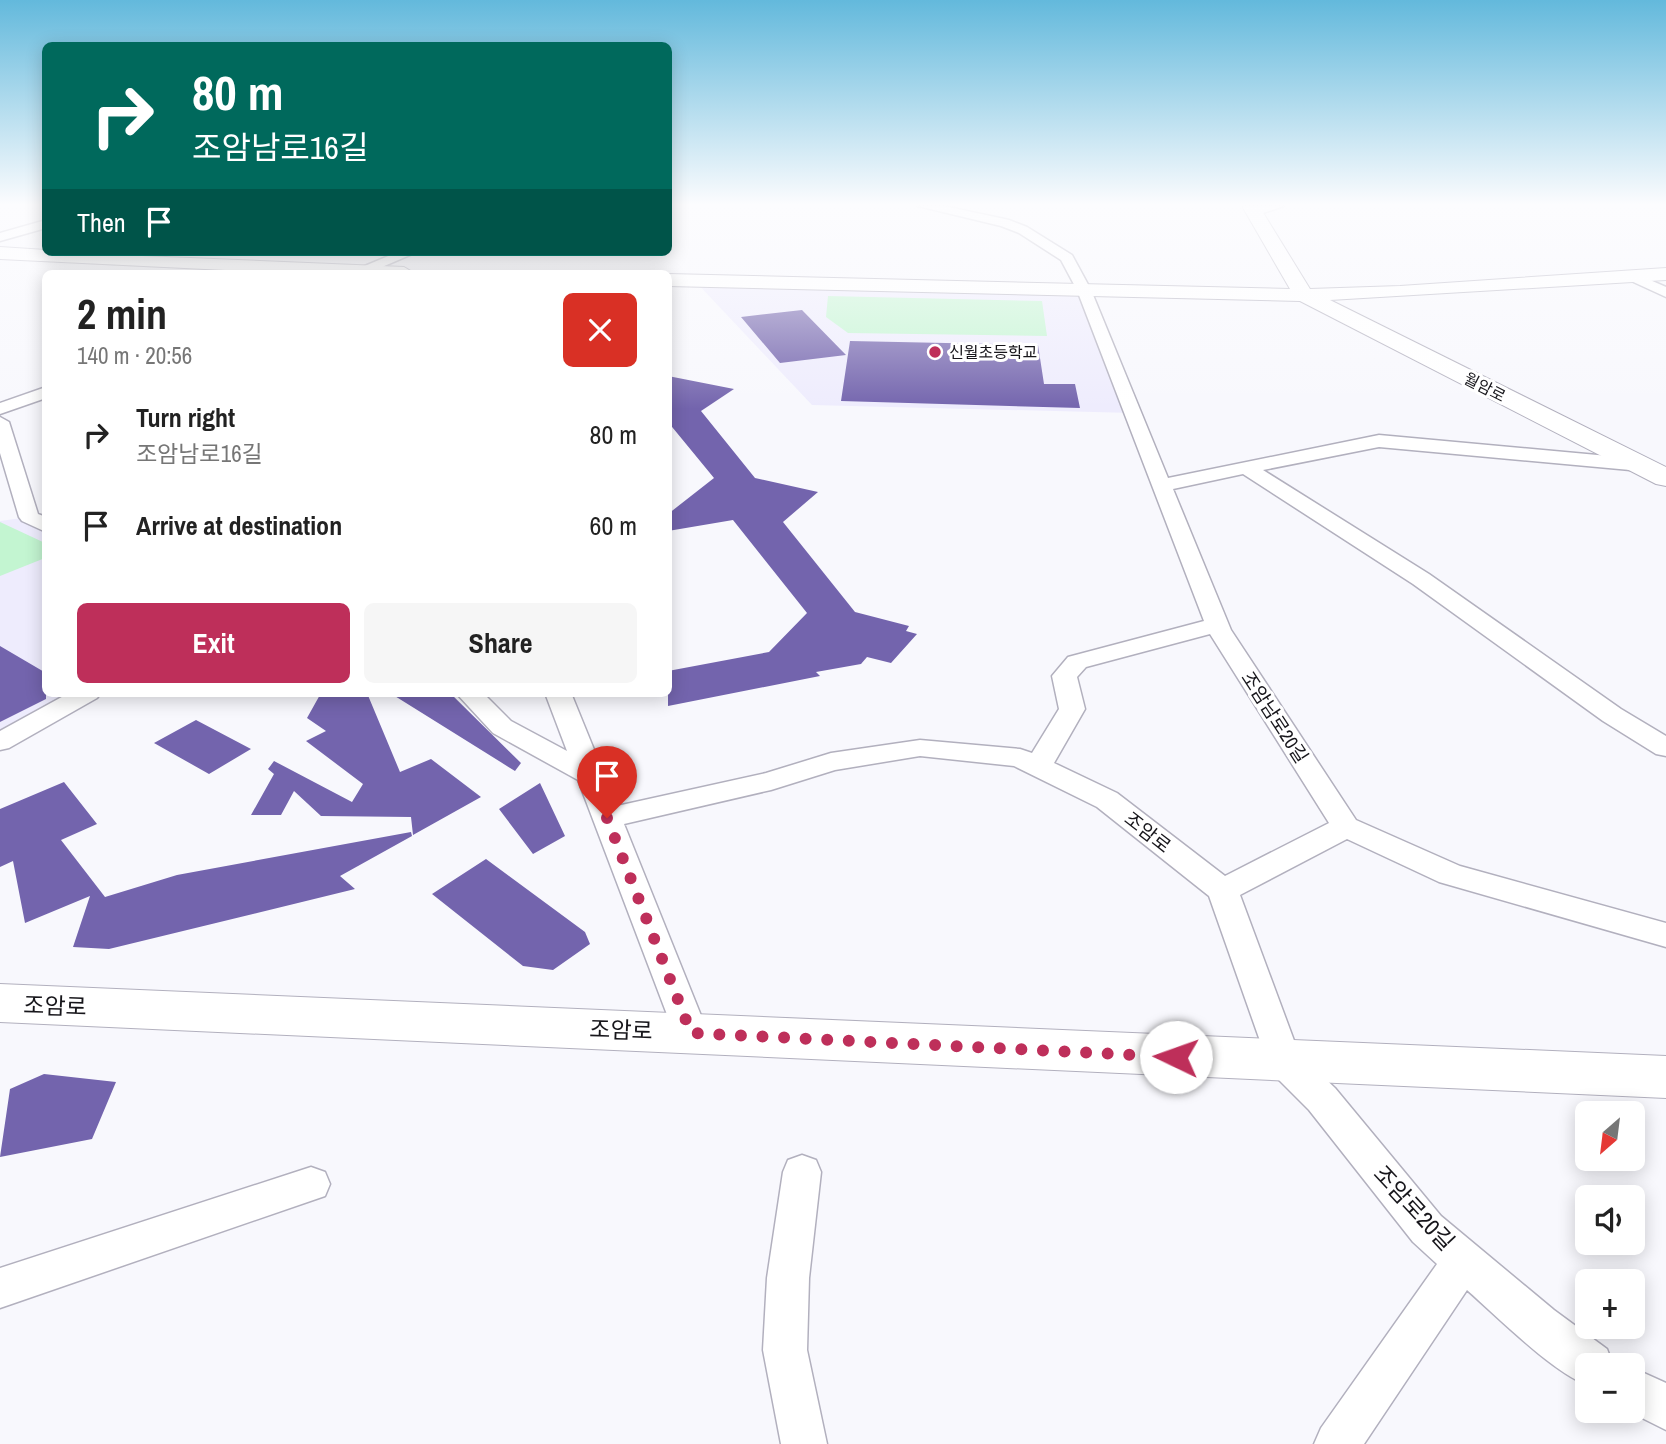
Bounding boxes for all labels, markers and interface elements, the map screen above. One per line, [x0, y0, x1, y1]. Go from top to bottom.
text: 80 m [192, 59, 284, 125]
icon: right [77, 70, 168, 161]
text: 조암남로16길 [192, 126, 368, 169]
icon: arrive [140, 203, 178, 241]
text: Then [77, 205, 126, 240]
text: 2 min [77, 286, 167, 342]
button: close [563, 293, 637, 367]
text: 140 m · 20:56 [77, 340, 192, 371]
place label: 신월초등학교 [949, 341, 1037, 363]
marker: 신월초등학교 [927, 344, 943, 360]
street label: 월암로 [1460, 367, 1510, 407]
text: Turn right [136, 400, 235, 435]
icon: right [77, 416, 115, 454]
text: 80 m [590, 417, 637, 452]
text: 조암남로16길 [136, 438, 263, 469]
icon: arrive [77, 507, 115, 545]
text: Arrive at destination [136, 508, 342, 543]
text: 60 m [590, 508, 637, 543]
button: Exit [77, 603, 350, 683]
button: Share [364, 603, 637, 683]
street label: 조암남로20길 [1236, 666, 1314, 768]
pin [577, 746, 637, 818]
icon: arrive [588, 757, 626, 795]
street label: 조암로 [1119, 806, 1177, 858]
street label: 조암로 [23, 989, 87, 1022]
street label: 조암로 [589, 1013, 653, 1046]
position arrow [1139, 1020, 1213, 1094]
north arrow [1575, 1101, 1645, 1171]
map controls [1575, 1101, 1645, 1423]
street label: 조암로20길 [1367, 1158, 1462, 1257]
button: sound [1575, 1185, 1645, 1255]
button: + [1575, 1269, 1645, 1339]
button: − [1575, 1353, 1645, 1423]

